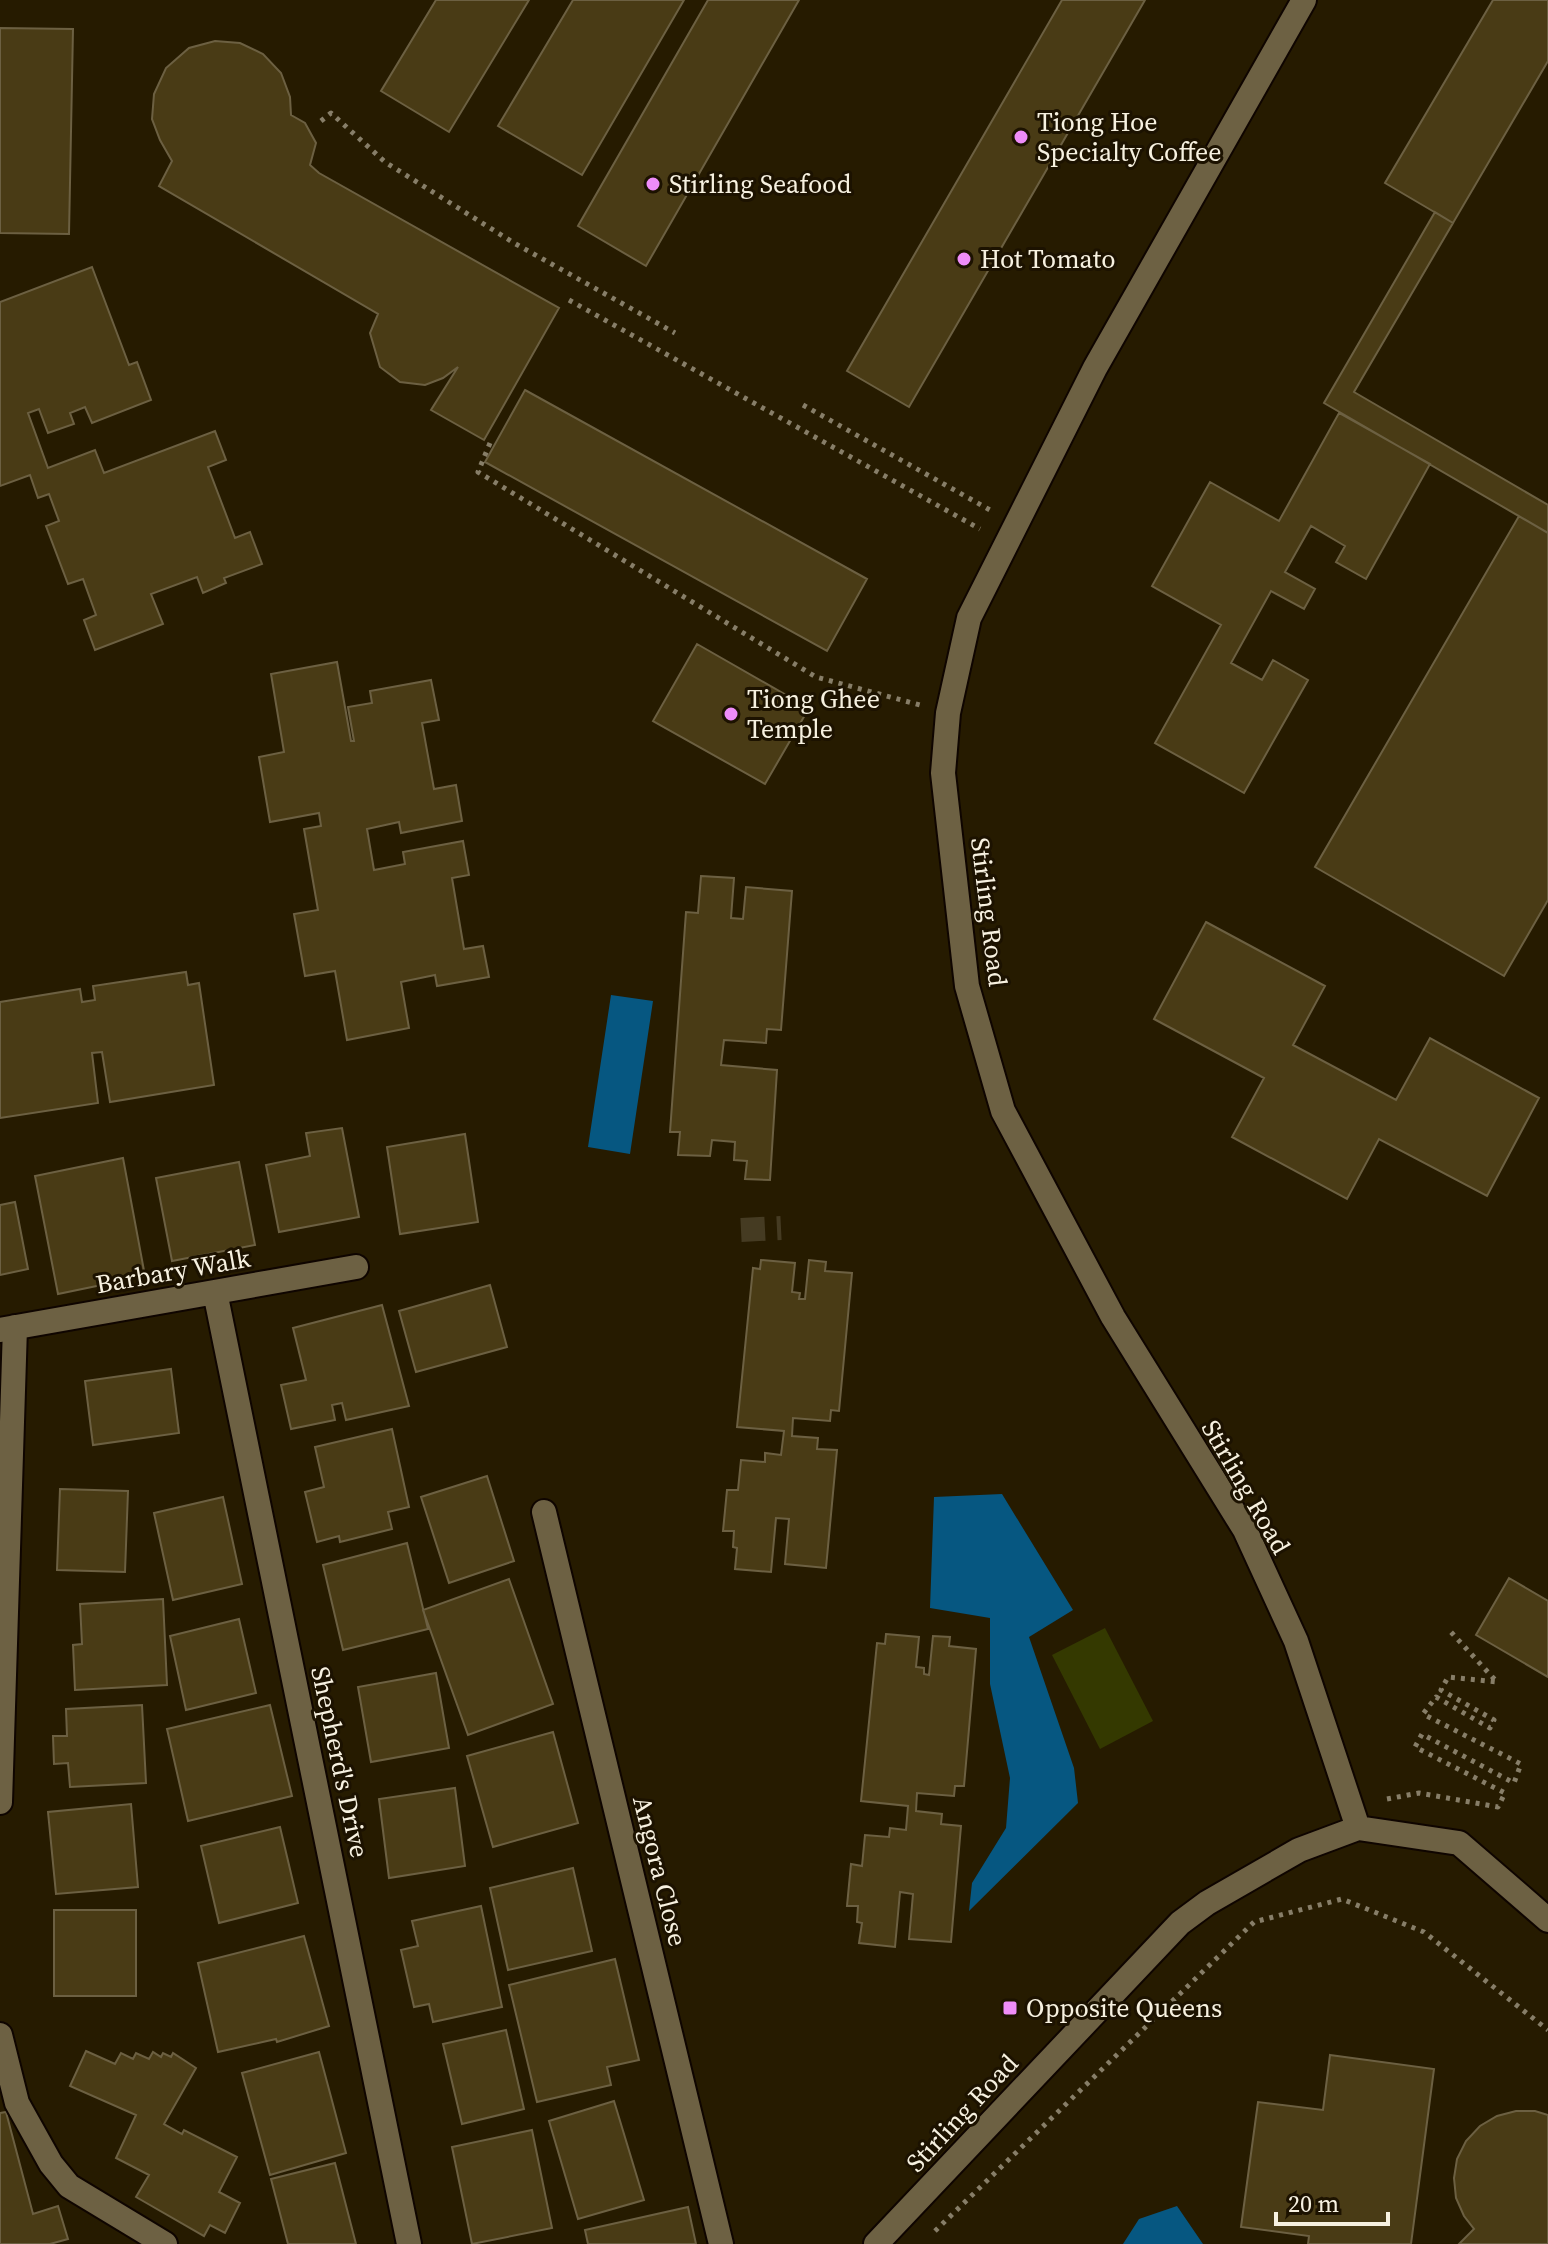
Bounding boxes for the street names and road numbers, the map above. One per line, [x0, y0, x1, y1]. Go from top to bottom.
street label: Stirling Road [962, 836, 1016, 989]
street label: Barbary Walk [93, 1240, 254, 1302]
street label: Stirling Road [1193, 1413, 1299, 1561]
street label: Shepherd's Drive [302, 1663, 378, 1861]
street label: Angora Close [624, 1792, 696, 1950]
street label: Stirling Road [898, 2046, 1026, 2180]

